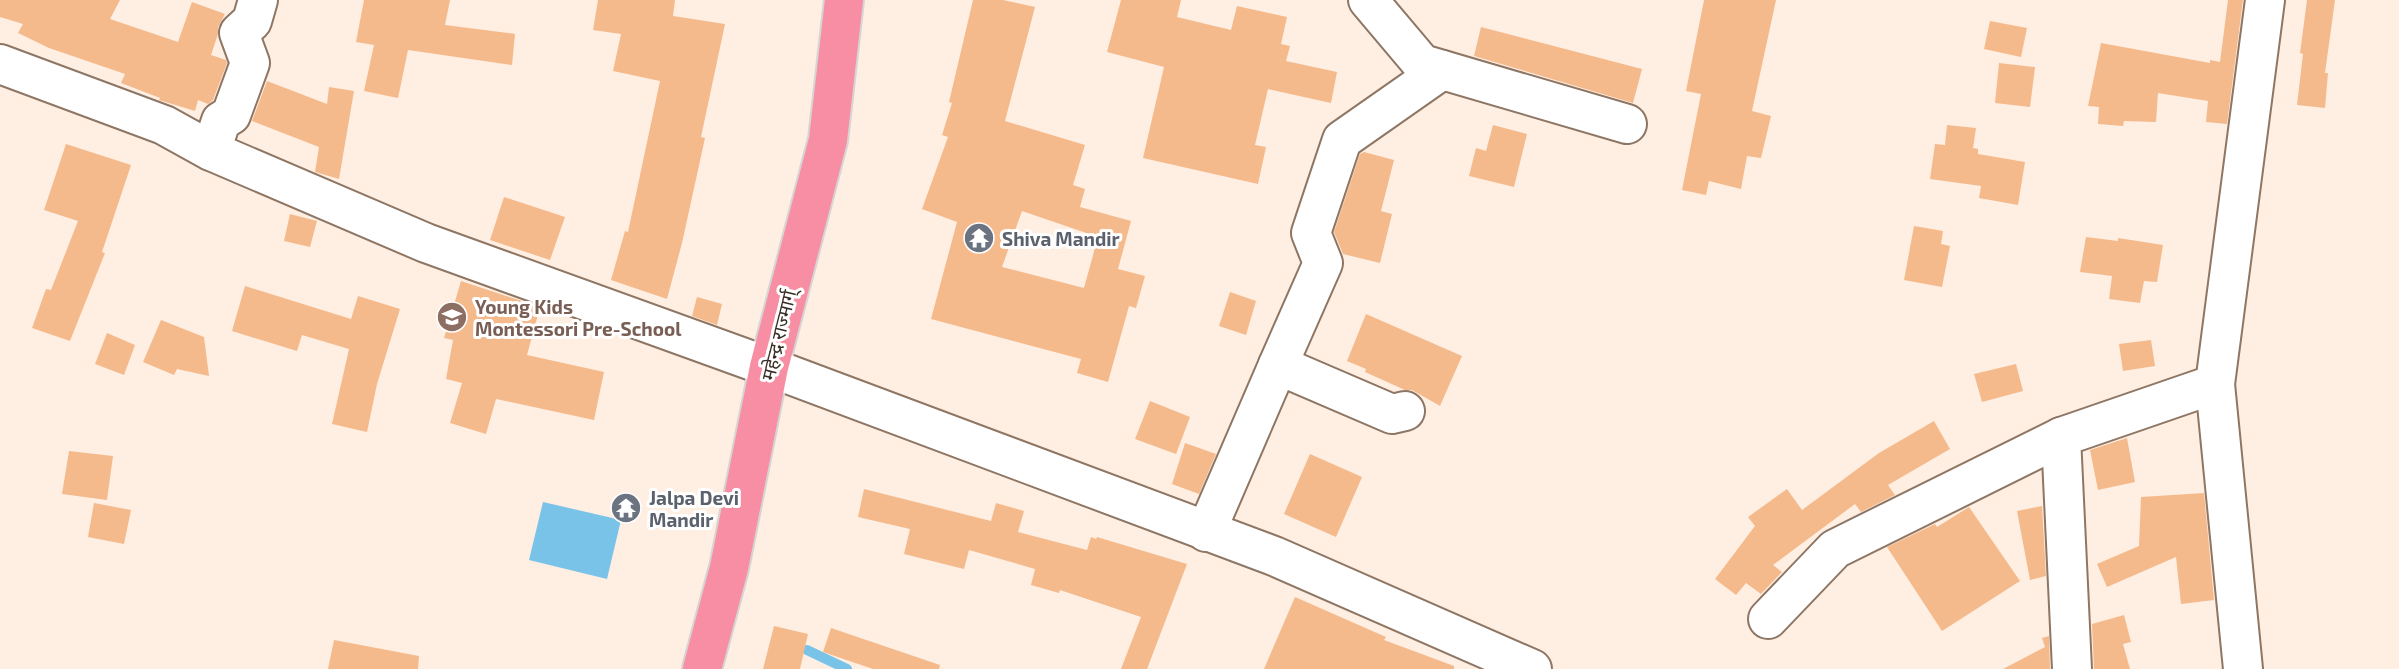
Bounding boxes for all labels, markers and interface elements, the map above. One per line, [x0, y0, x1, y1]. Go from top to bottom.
temple icon: Shiva Mandir [962, 221, 996, 255]
place label: Shiva Mandir [1002, 227, 1120, 250]
street label: महेन्द्र राज्मार्ग् [756, 285, 802, 383]
place label: Young Kids Montessori Pre-School [475, 295, 682, 340]
school or university icon: Young Kids Montessori Pre-School [435, 300, 469, 334]
place label: Jalpa Devi Mandir [649, 486, 739, 531]
temple icon: Jalpa Devi Mandir [609, 491, 643, 525]

